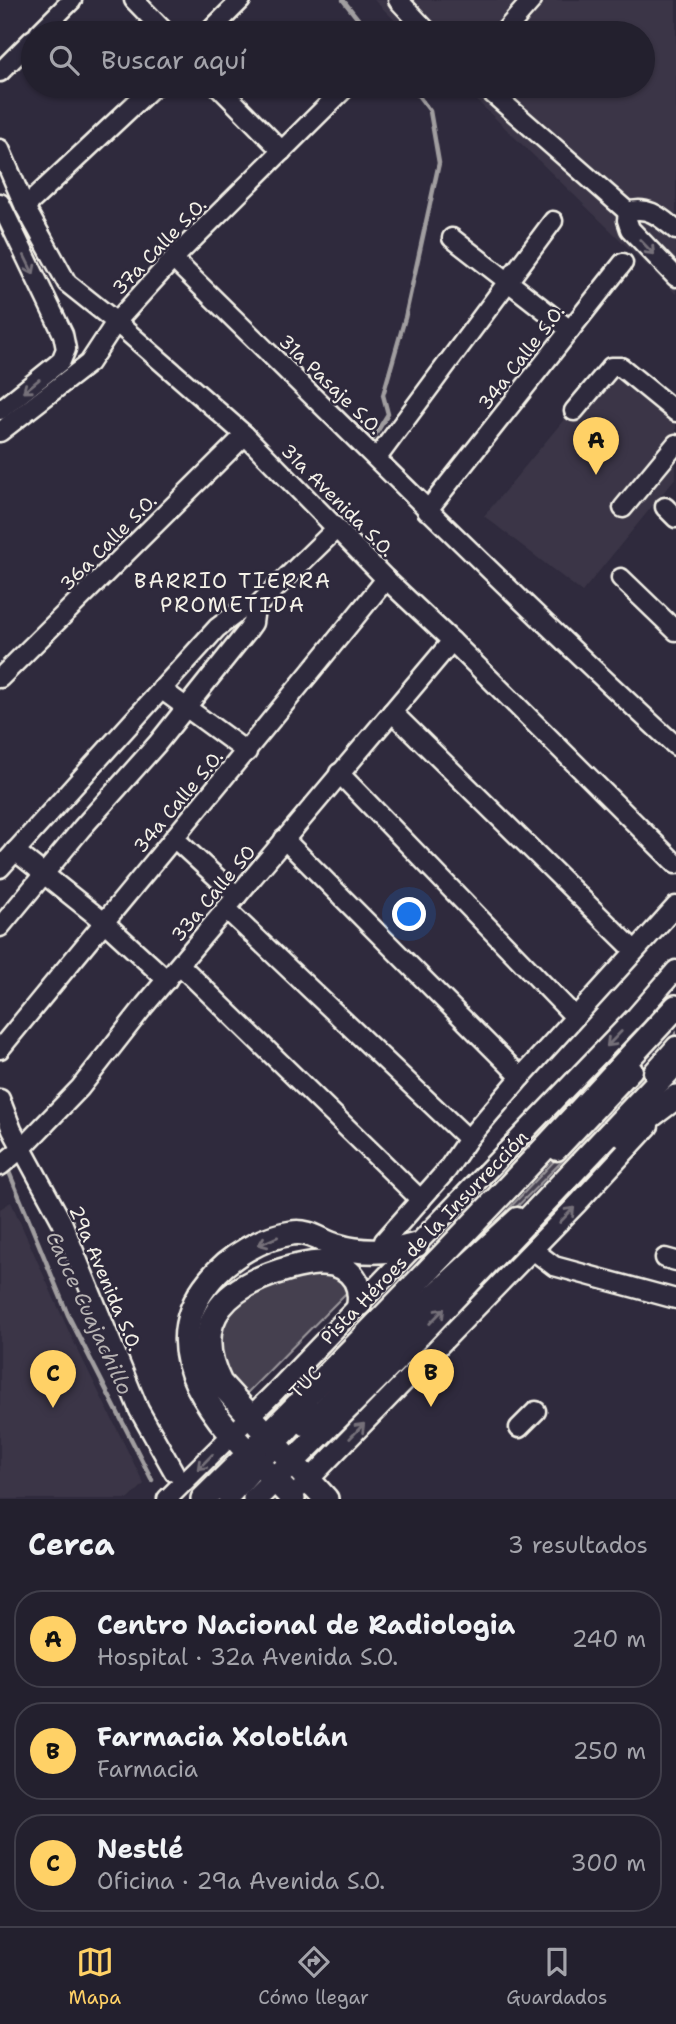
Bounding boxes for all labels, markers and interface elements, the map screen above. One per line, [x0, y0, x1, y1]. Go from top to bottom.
search box [21, 21, 655, 98]
icon: search [45, 41, 83, 79]
text: Buscar aquí [101, 42, 247, 77]
street label: 37a Calle S.O. [107, 193, 212, 300]
one-way arrow [638, 238, 655, 255]
one-way arrow [23, 254, 37, 275]
street label: 34a Calle S.O. [472, 300, 570, 415]
street label: 31a Pasaje S.O. [274, 329, 388, 440]
one-way arrow [22, 378, 40, 393]
pin: A [573, 417, 619, 475]
street label: 31a Avenida S.O. [276, 438, 400, 562]
street label: 36a Calle S.O. [55, 489, 162, 596]
district label: BARRIO TIERRA PROMETIDA [134, 567, 332, 619]
street label: 34a Calle S.O. [128, 745, 229, 858]
street label: 33a Calle SO [166, 840, 261, 947]
your location [392, 897, 426, 931]
one-way arrow [605, 1030, 622, 1047]
street label: Pista Héroes de la Insurrección [315, 1125, 534, 1350]
street label: 29a Avenida S.O. [64, 1202, 147, 1355]
one-way arrow [558, 1207, 575, 1224]
water label: Cauce Cuajachillo [40, 1227, 138, 1399]
one-way arrow [258, 1235, 279, 1248]
one-way arrow [428, 1308, 445, 1325]
pin: B [408, 1349, 454, 1407]
pin: C [30, 1350, 76, 1408]
street label: TUC [284, 1361, 327, 1404]
one-way arrow [348, 1422, 365, 1439]
one-way arrow [196, 1453, 213, 1470]
text: Cerca [28, 1524, 115, 1565]
text: 3 resultados [508, 1530, 648, 1560]
text: Centro Nacional de Radiologia [97, 1607, 515, 1642]
text: A [44, 1624, 62, 1654]
text: 240 m [572, 1624, 646, 1654]
text: Hospital · 32a Avenida S.O. [97, 1642, 398, 1672]
text: Farmacia Xolotlán [97, 1719, 348, 1754]
text: B [46, 1736, 60, 1766]
text: 250 m [573, 1736, 646, 1766]
text: Farmacia [97, 1754, 198, 1784]
text: Nestlé [97, 1831, 184, 1866]
text: C [46, 1848, 60, 1878]
text: 300 m [571, 1848, 646, 1878]
text: Oficina · 29a Avenida S.O. [97, 1866, 385, 1896]
tab: Mapa [69, 1943, 121, 2010]
tab: Cómo llegar [258, 1943, 369, 2010]
tab: Guardados [506, 1943, 607, 2010]

